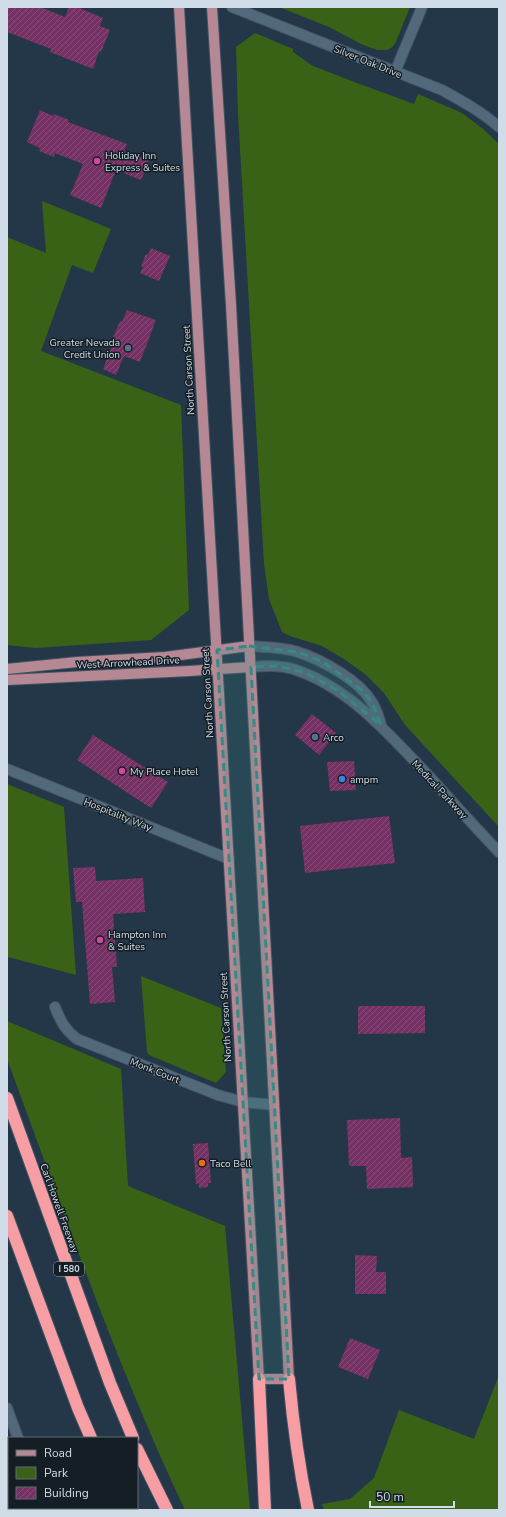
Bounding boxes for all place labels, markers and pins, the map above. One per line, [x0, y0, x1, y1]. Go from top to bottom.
place label: Holiday Inn Express & Suites [105, 149, 180, 175]
marker: Holiday Inn Express & Suites [92, 156, 102, 166]
place label: Greater Nevada Credit Union [50, 336, 120, 362]
marker: Greater Nevada Credit Union [123, 343, 133, 353]
place label: Arco [323, 731, 344, 745]
marker: Arco [310, 732, 320, 742]
place label: My Place Hotel [130, 765, 198, 779]
marker: My Place Hotel [117, 766, 127, 776]
place label: ampm [350, 773, 378, 787]
marker: ampm [337, 774, 347, 784]
place label: Hampton Inn & Suites [108, 928, 166, 954]
marker: Hampton Inn & Suites [95, 935, 105, 945]
place label: Taco Bell [210, 1157, 251, 1171]
marker: Taco Bell [197, 1158, 207, 1168]

